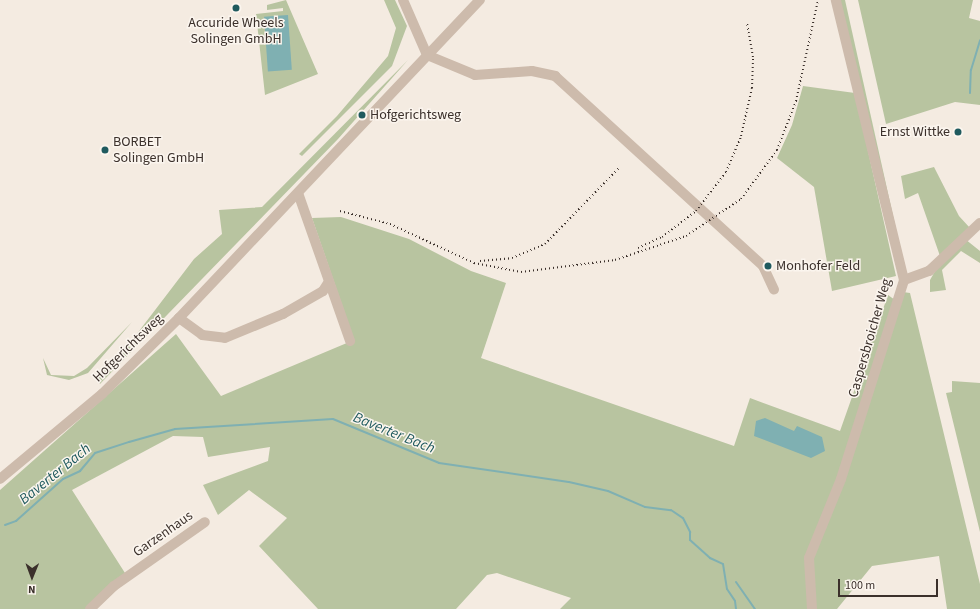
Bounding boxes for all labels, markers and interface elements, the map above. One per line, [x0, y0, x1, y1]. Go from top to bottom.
marker: Accuride Wheels Solingen GmbH [231, 3, 241, 13]
place label: Accuride Wheels Solingen GmbH [188, 15, 284, 48]
place label: Hofgerichtsweg [370, 107, 461, 123]
marker: Hofgerichtsweg [357, 110, 367, 120]
place label: Ernst Wittke [880, 124, 950, 140]
marker: Ernst Wittke [953, 127, 963, 137]
place label: BORBET Solingen GmbH [113, 134, 204, 166]
marker: BORBET Solingen GmbH [100, 145, 110, 155]
place label: Monhofer Feld [776, 258, 860, 274]
marker: Monhofer Feld [763, 261, 773, 271]
street label: Caspersbroicher Weg [845, 276, 895, 400]
street label: Hofgerichtsweg [89, 310, 167, 386]
water label: Baverter Bach [351, 408, 437, 458]
water label: Baverter Bach [16, 440, 94, 508]
street label: Garzenhaus [130, 507, 196, 561]
north arrow [12, 557, 52, 597]
scale bar [840, 571, 940, 597]
text: 100 m [845, 577, 875, 594]
text: N [28, 582, 36, 597]

